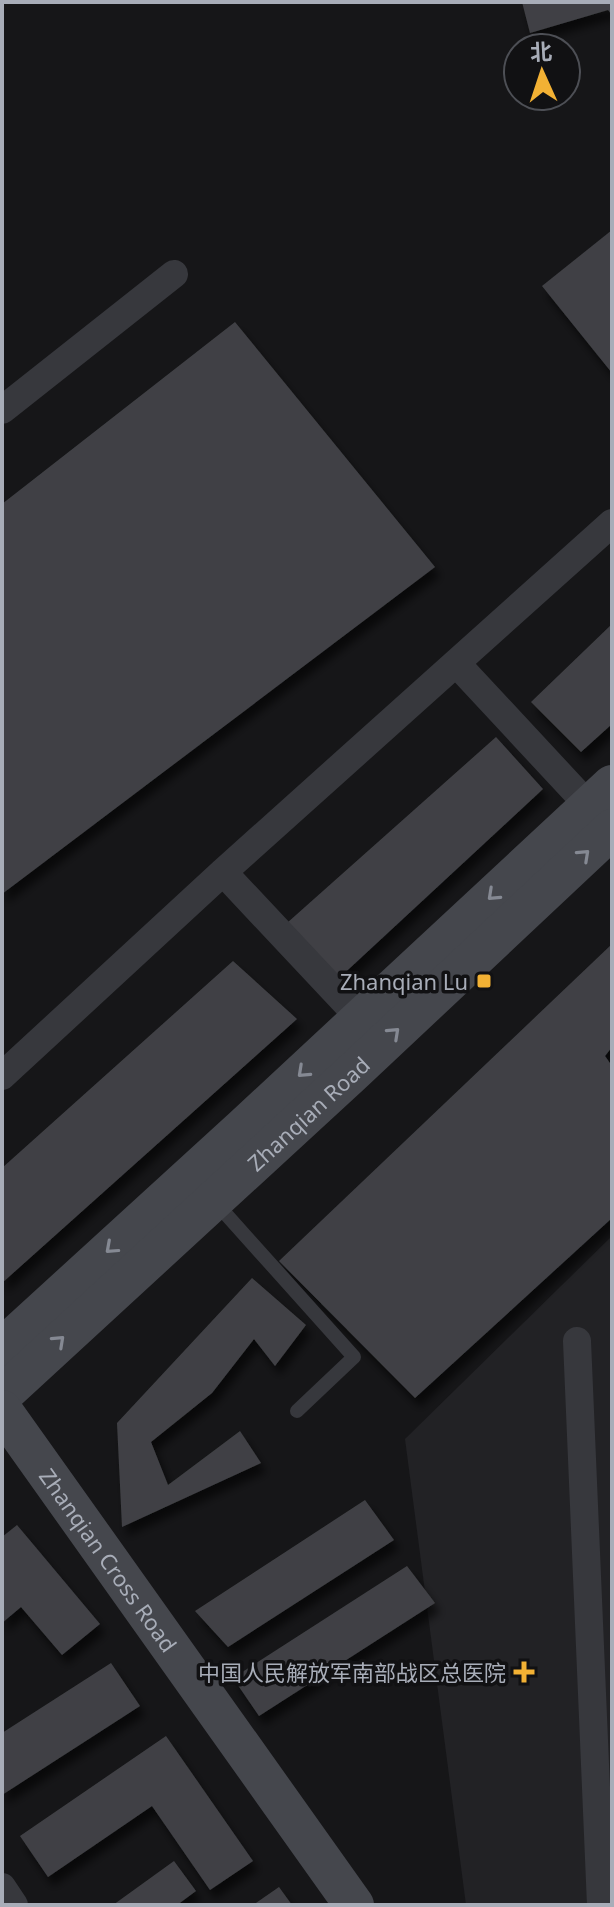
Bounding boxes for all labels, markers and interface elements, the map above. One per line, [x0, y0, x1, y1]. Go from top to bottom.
north arrow [502, 32, 582, 112]
text: 北 [529, 35, 553, 67]
one-way arrow [575, 850, 589, 865]
one-way arrow [488, 885, 502, 900]
place label: Zhanqian Lu [340, 966, 468, 996]
marker: Zhanqian Lu [475, 972, 493, 990]
one-way arrow [385, 1028, 400, 1042]
street label: Zhanqian Road [241, 1050, 376, 1177]
one-way arrow [297, 1063, 312, 1077]
one-way arrow [106, 1238, 120, 1253]
one-way arrow [49, 1337, 64, 1351]
street label: Zhanqian Cross Road [33, 1462, 184, 1658]
place label: 中国人民解放军南部战区总医院 [198, 1657, 506, 1687]
marker: 中国人民解放军南部战区总医院 [513, 1661, 535, 1683]

